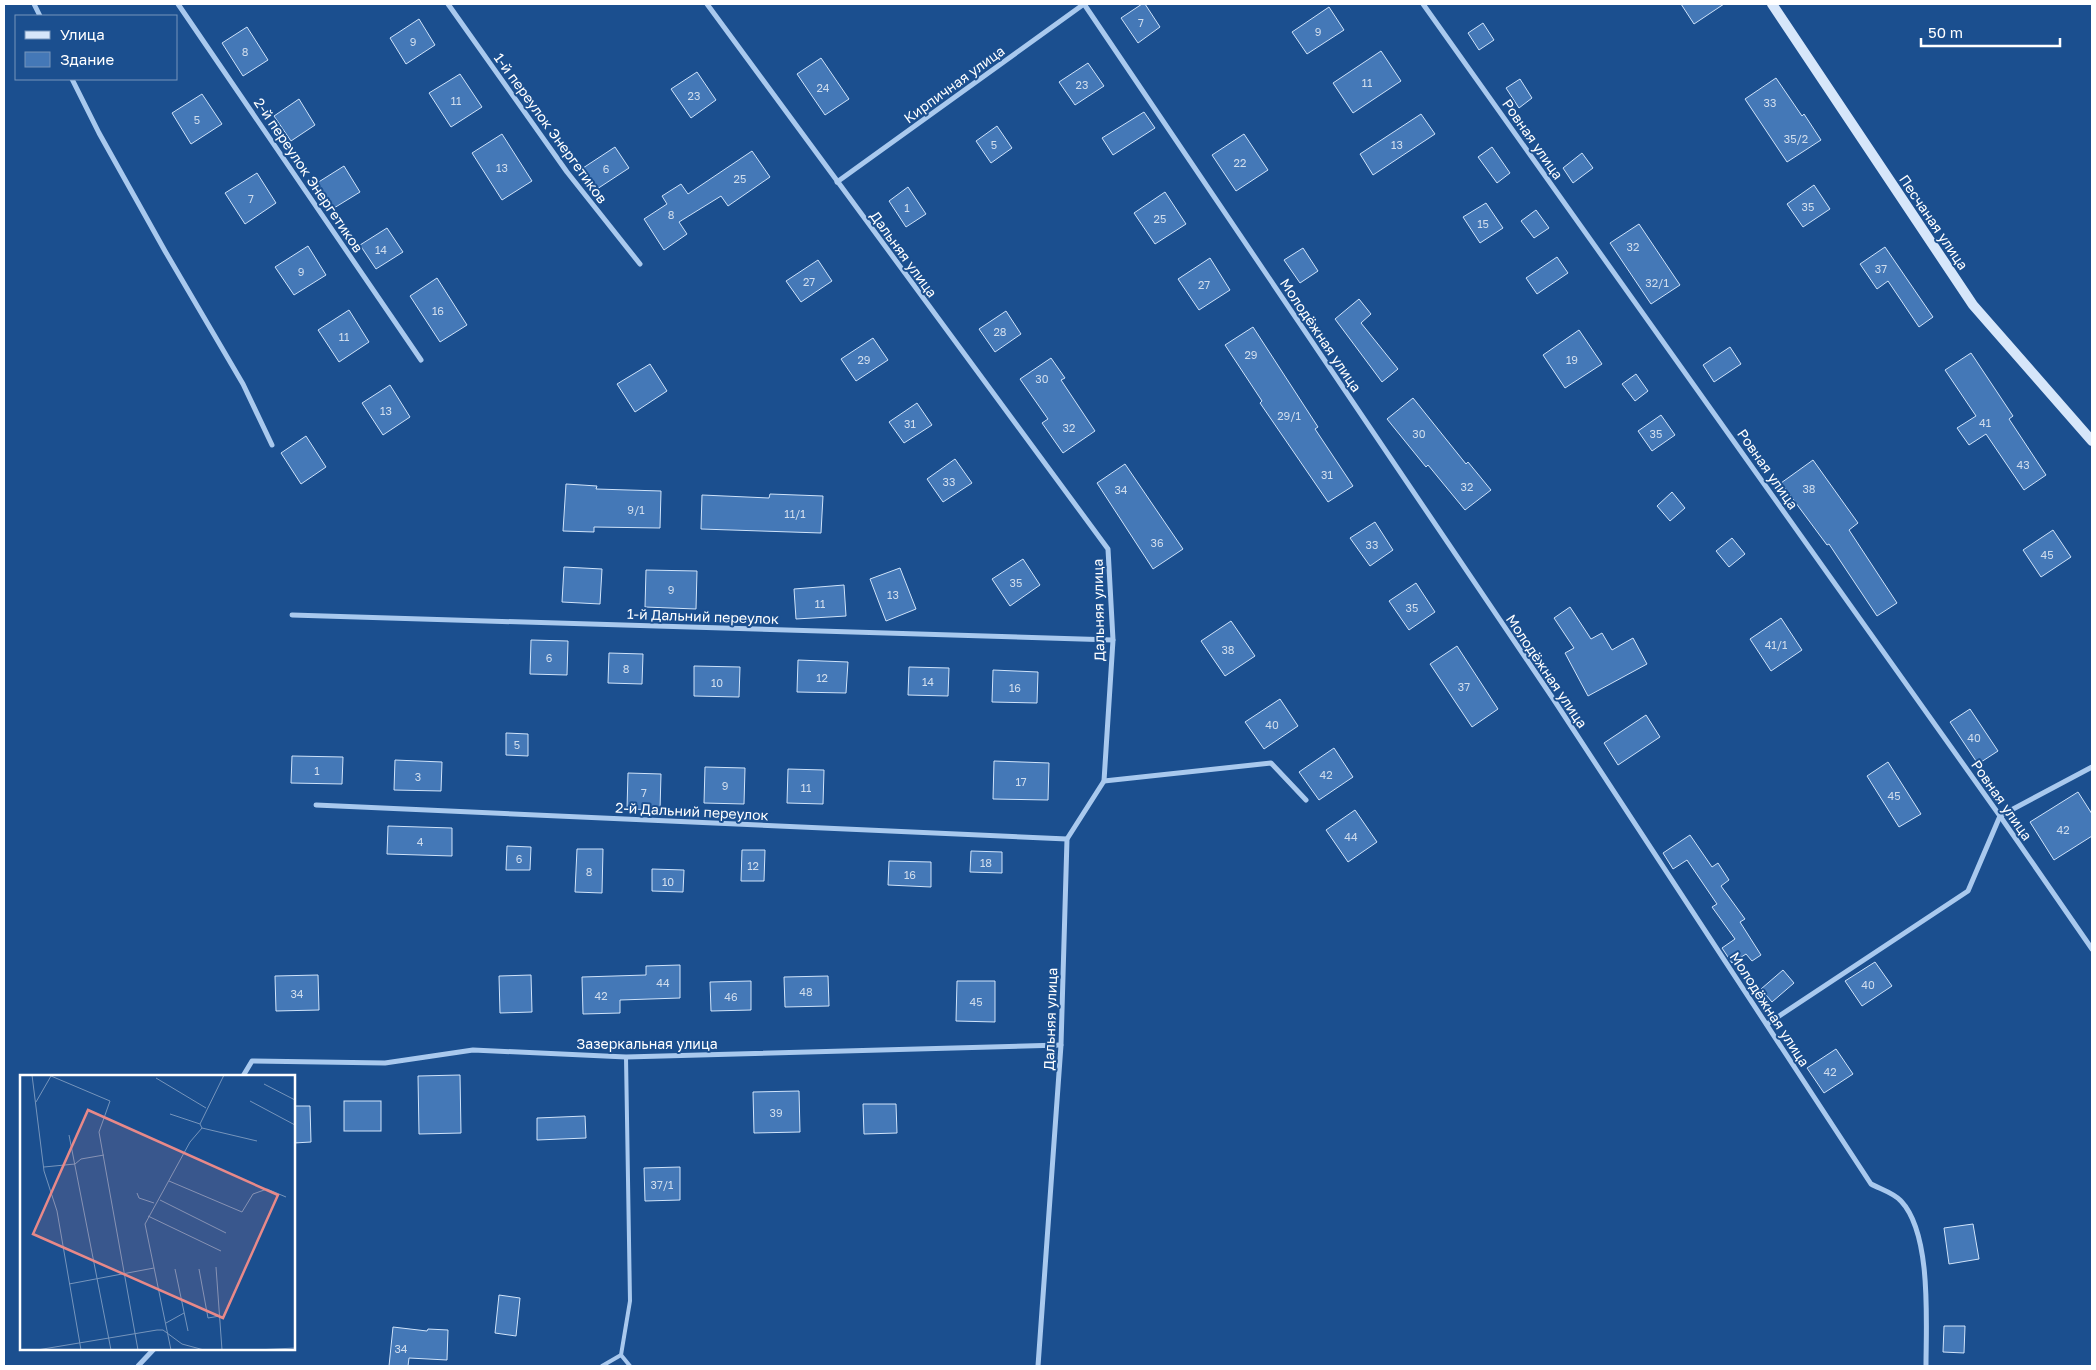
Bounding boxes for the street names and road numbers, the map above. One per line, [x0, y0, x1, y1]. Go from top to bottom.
street label: Кирпичная улица [900, 42, 1008, 126]
street label: 1-й переулок Энергетиков [491, 50, 611, 206]
street label: 2-й переулок Энергетиков [251, 95, 367, 256]
street label: Ровная улица [1499, 96, 1567, 182]
street label: Песчаная улица [1896, 171, 1972, 273]
street label: Дальняя улица [867, 207, 941, 301]
street label: Молодёжная улица [1277, 275, 1365, 395]
street label: Ровная улица [1734, 426, 1802, 512]
street label: Дальняя улица [1089, 559, 1107, 661]
street label: 1-й Дальний переулок [627, 605, 779, 627]
street label: Молодёжная улица [1503, 611, 1591, 731]
street label: Ровная улица [1968, 757, 2036, 843]
street label: 2-й Дальний переулок [615, 798, 769, 824]
street label: Молодёжная улица [1727, 949, 1813, 1069]
street label: Дальняя улица [1040, 967, 1060, 1071]
street label: Зазеркальная улица [576, 1035, 718, 1052]

